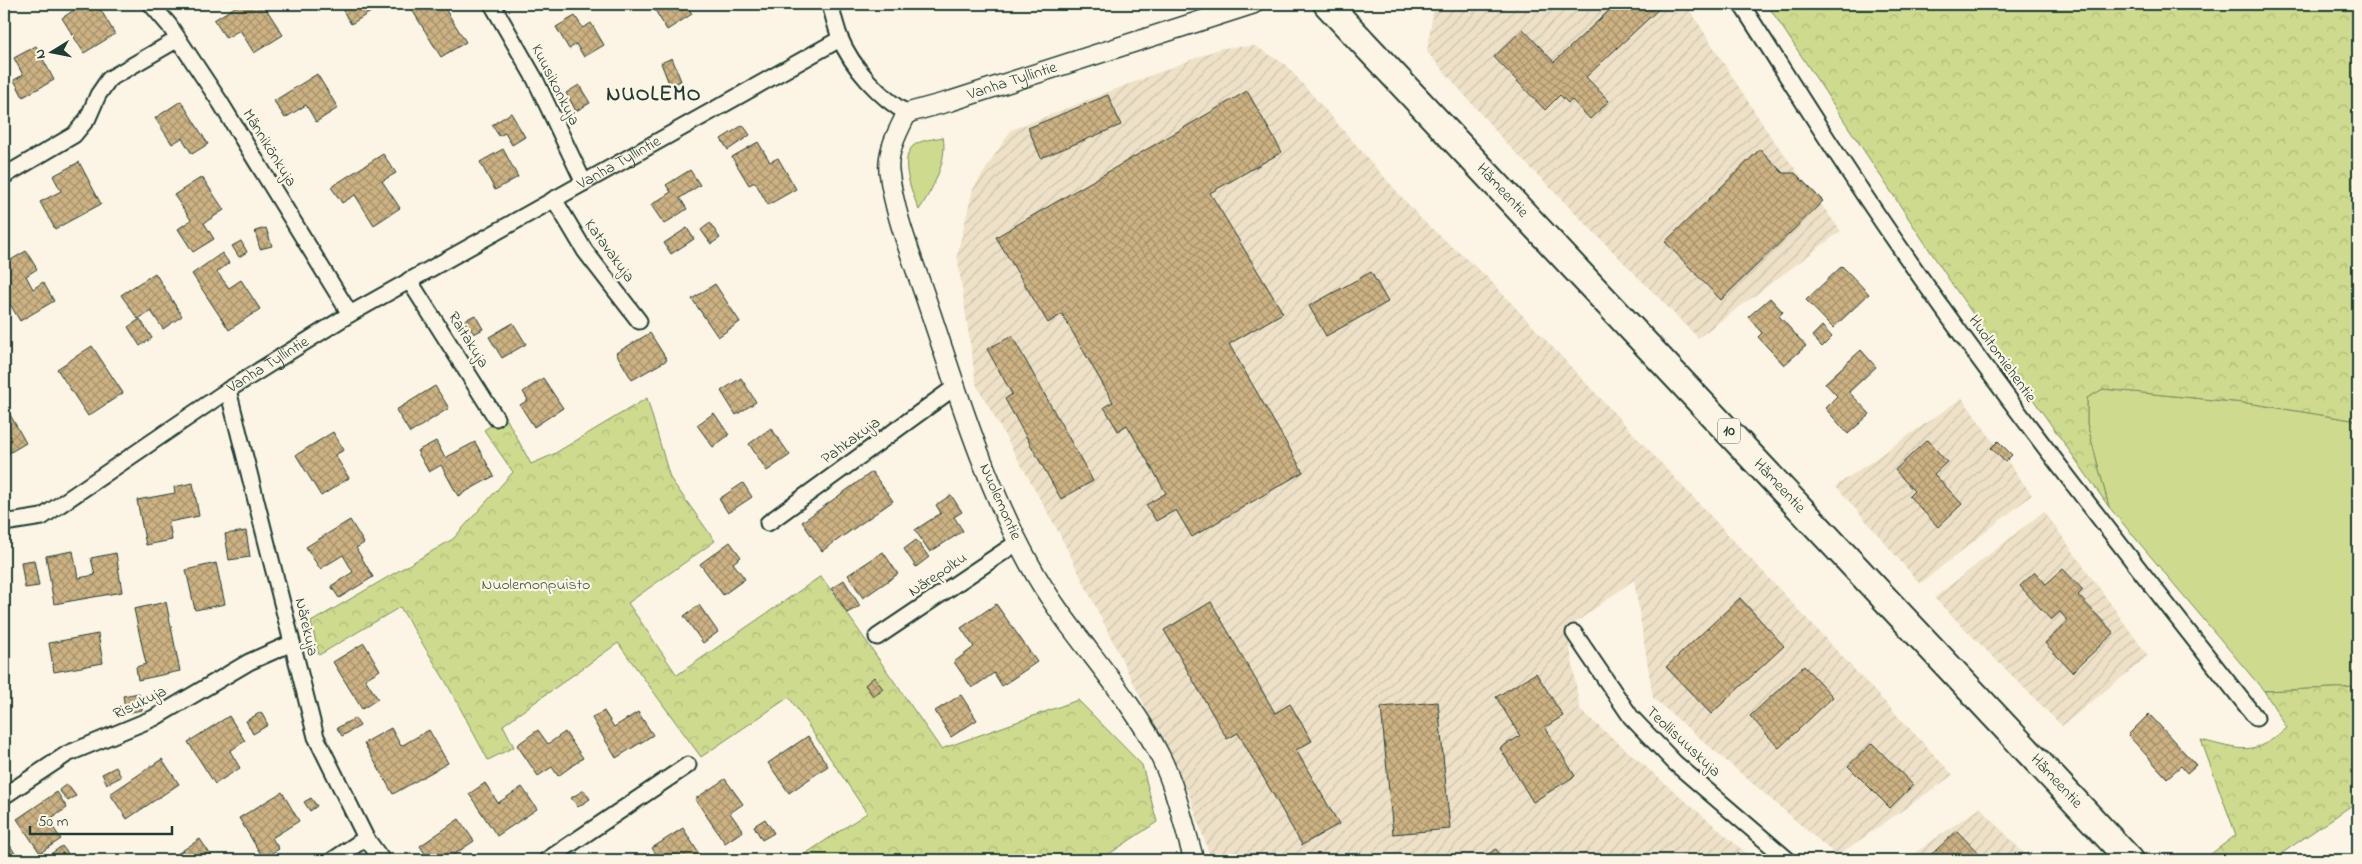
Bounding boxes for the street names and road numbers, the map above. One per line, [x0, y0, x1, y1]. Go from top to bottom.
street label: Kuusikonkuja [524, 40, 586, 130]
street label: Vanha Tyllintie [964, 55, 1061, 107]
street label: Männikönkuja [236, 104, 302, 192]
street label: Vanha Tyllintie [572, 129, 666, 197]
street label: Hämeentie [1470, 158, 1535, 224]
street label: Katavakuja [578, 214, 640, 288]
street label: Raitakuja [441, 307, 495, 373]
street label: Huoltomiehentie [1962, 310, 2043, 408]
street label: Vanha Tyllintie [222, 330, 315, 400]
street label: Pahkakuja [816, 411, 886, 471]
road number: 10 [1718, 418, 1740, 444]
street label: Hämeentie [1747, 453, 1812, 520]
street label: Nuolemontie [972, 460, 1028, 545]
street label: Närepolku [904, 546, 972, 604]
street label: Närekuja [288, 596, 324, 658]
street label: Risukuja [109, 680, 171, 726]
street label: Teollisuuskuja [1640, 701, 1726, 783]
street label: Hämeentie [2024, 749, 2089, 815]

